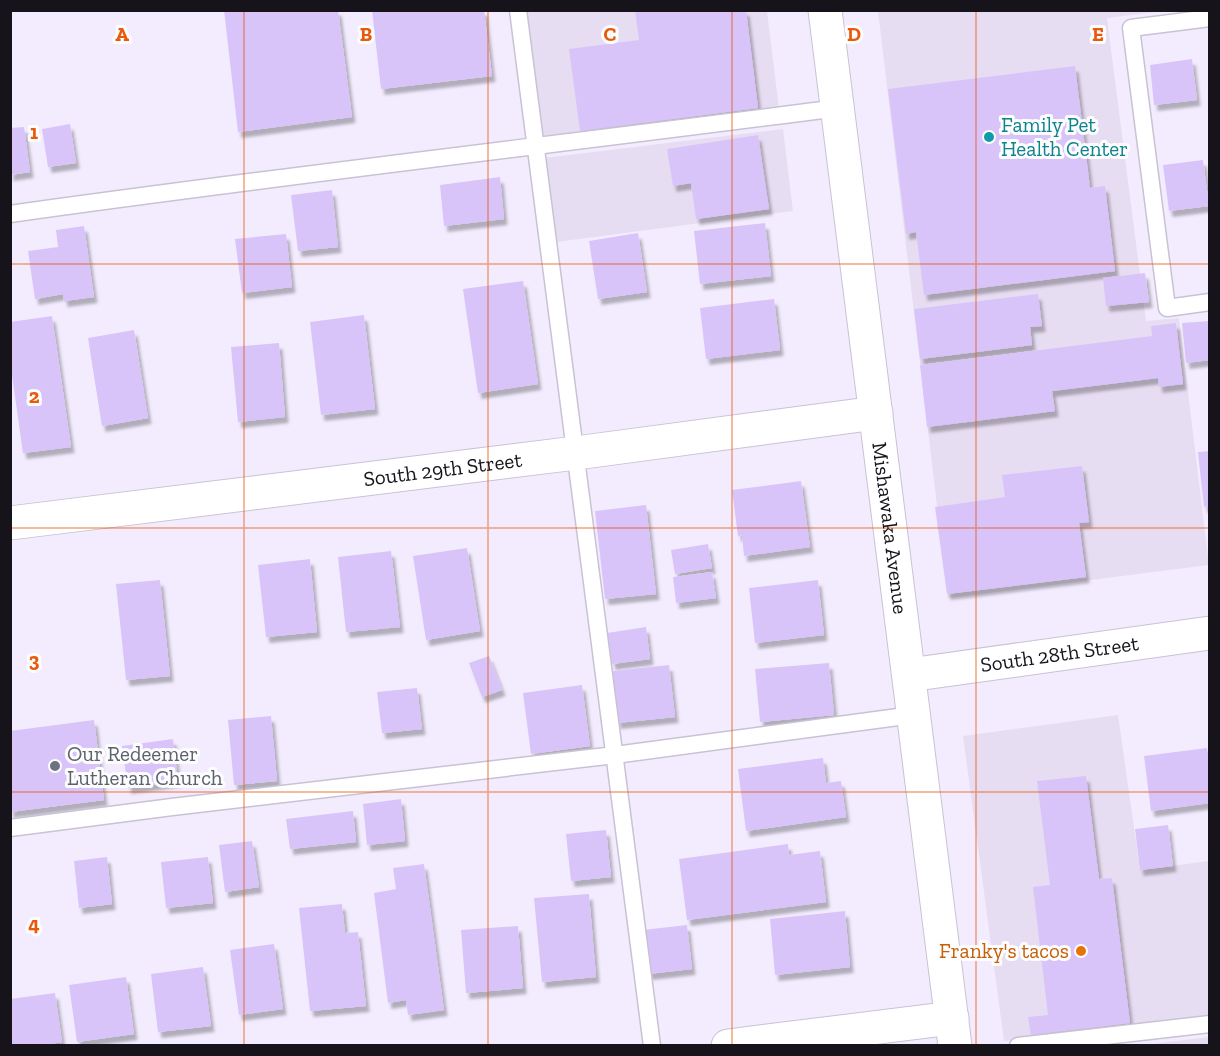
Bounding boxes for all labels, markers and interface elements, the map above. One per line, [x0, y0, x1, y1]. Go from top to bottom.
text: A [115, 22, 129, 46]
text: B [360, 22, 372, 46]
text: C [604, 22, 617, 46]
text: D [847, 22, 861, 46]
text: E [1092, 22, 1104, 46]
place label: Family Pet Health Center [1001, 112, 1128, 161]
text: 1 [30, 120, 38, 144]
marker: Family Pet Health Center [982, 130, 996, 144]
text: 2 [29, 384, 40, 408]
street label: Mishawaka Avenue [867, 440, 914, 615]
street label: South 29th Street [362, 447, 523, 491]
street label: South 28th Street [979, 630, 1140, 677]
text: 3 [29, 648, 40, 672]
place label: Our Redeemer Lutheran Church [67, 741, 223, 790]
marker: Our Redeemer Lutheran Church [48, 759, 62, 773]
text: 4 [28, 912, 40, 936]
place label: Franky's tacos [939, 938, 1069, 963]
marker: Franky's tacos [1074, 944, 1088, 958]

